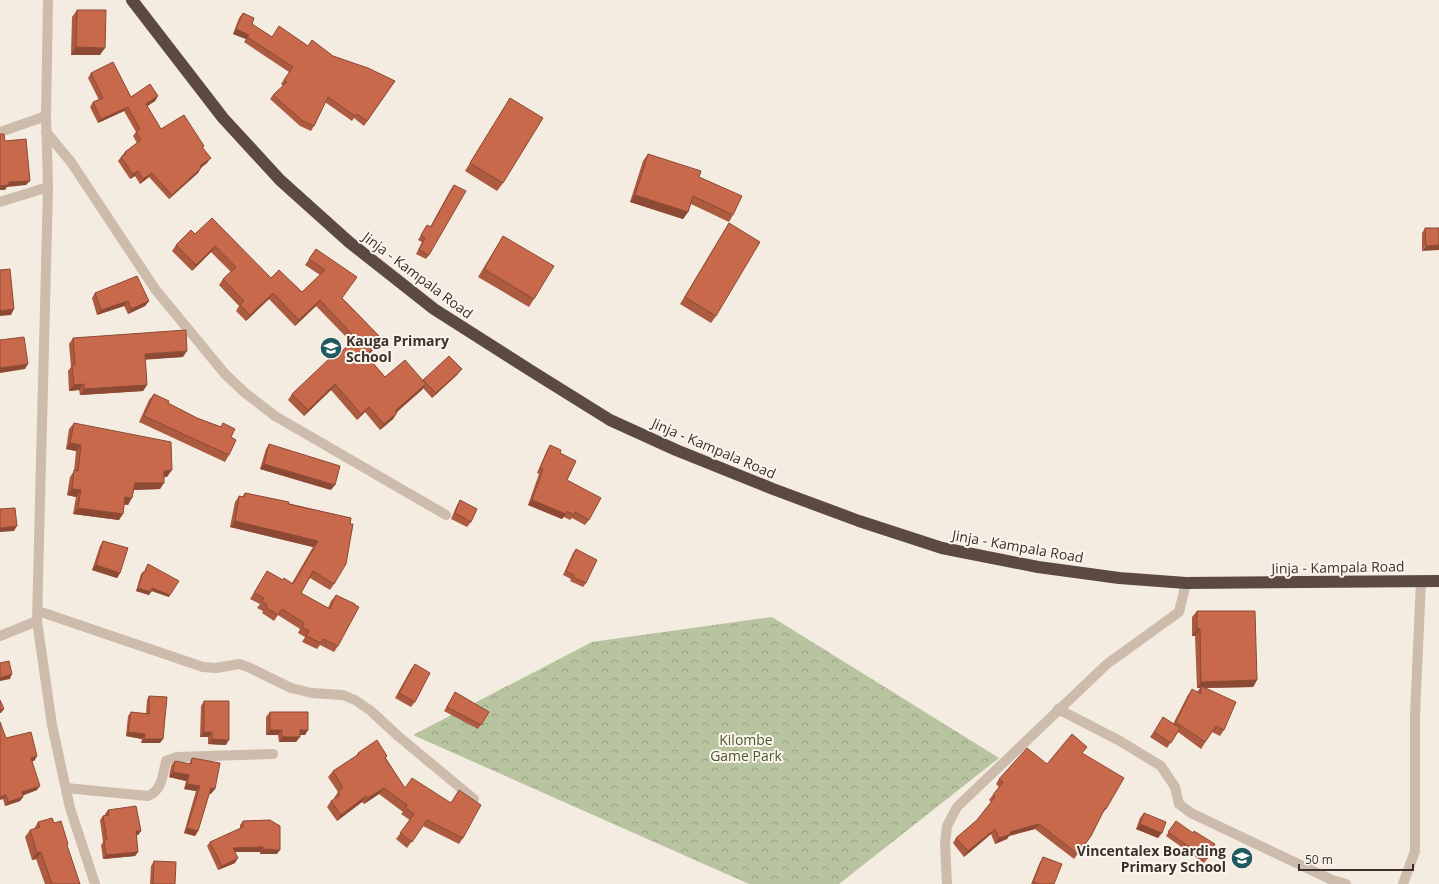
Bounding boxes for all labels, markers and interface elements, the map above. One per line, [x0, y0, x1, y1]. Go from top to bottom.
street label: Jinja - Kampala Road [358, 226, 477, 323]
place label: Kauga Primary School [346, 331, 449, 366]
school or university icon: Kauga Primary School [318, 335, 344, 361]
street label: Jinja - Kampala Road [647, 412, 779, 483]
street label: Jinja - Kampala Road [949, 525, 1085, 567]
street label: Jinja - Kampala Road [1269, 556, 1405, 578]
park label: Kilombe Game Park [710, 730, 782, 765]
place label: Vincentalex Boarding Primary School [1077, 841, 1226, 876]
school or university icon: Vincentalex Boarding Primary School [1229, 845, 1255, 871]
scale bar [1299, 846, 1413, 872]
text: 50 m [1305, 851, 1333, 868]

